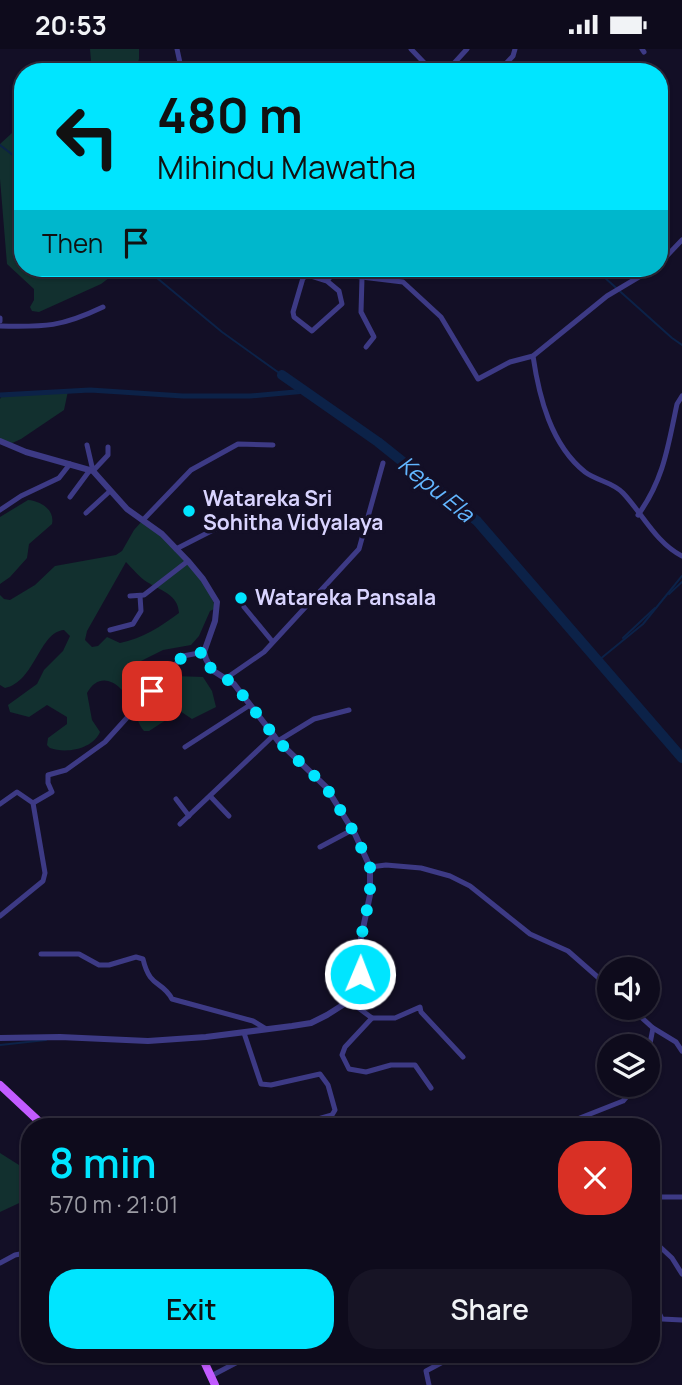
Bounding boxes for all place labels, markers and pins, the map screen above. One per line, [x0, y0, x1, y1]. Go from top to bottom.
place label: Watareka Sri Sohitha Vidyalaya [203, 484, 383, 536]
marker: Watareka Sri Sohitha Vidyalaya [181, 503, 197, 519]
place label: Watareka Pansala [255, 583, 436, 611]
marker: Watareka Pansala [233, 590, 249, 606]
pin [122, 661, 182, 721]

